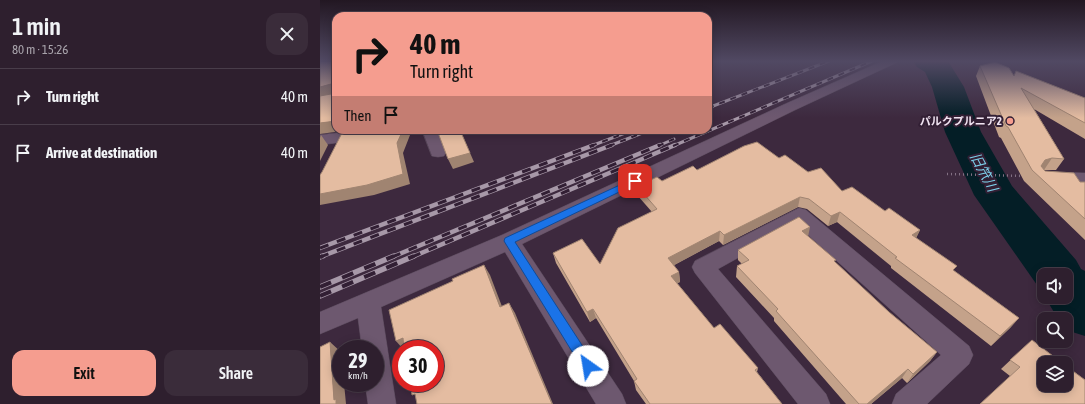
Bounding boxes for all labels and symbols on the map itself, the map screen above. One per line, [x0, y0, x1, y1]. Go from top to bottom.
place label: パルクプルニア2 [920, 115, 1002, 127]
marker: パルクプルニア2 [1005, 116, 1015, 126]
water label: 旧笊川 [967, 150, 1002, 196]
pin [618, 164, 652, 198]
speed limit sign: 30 [392, 340, 444, 392]
position arrow [567, 345, 609, 387]

